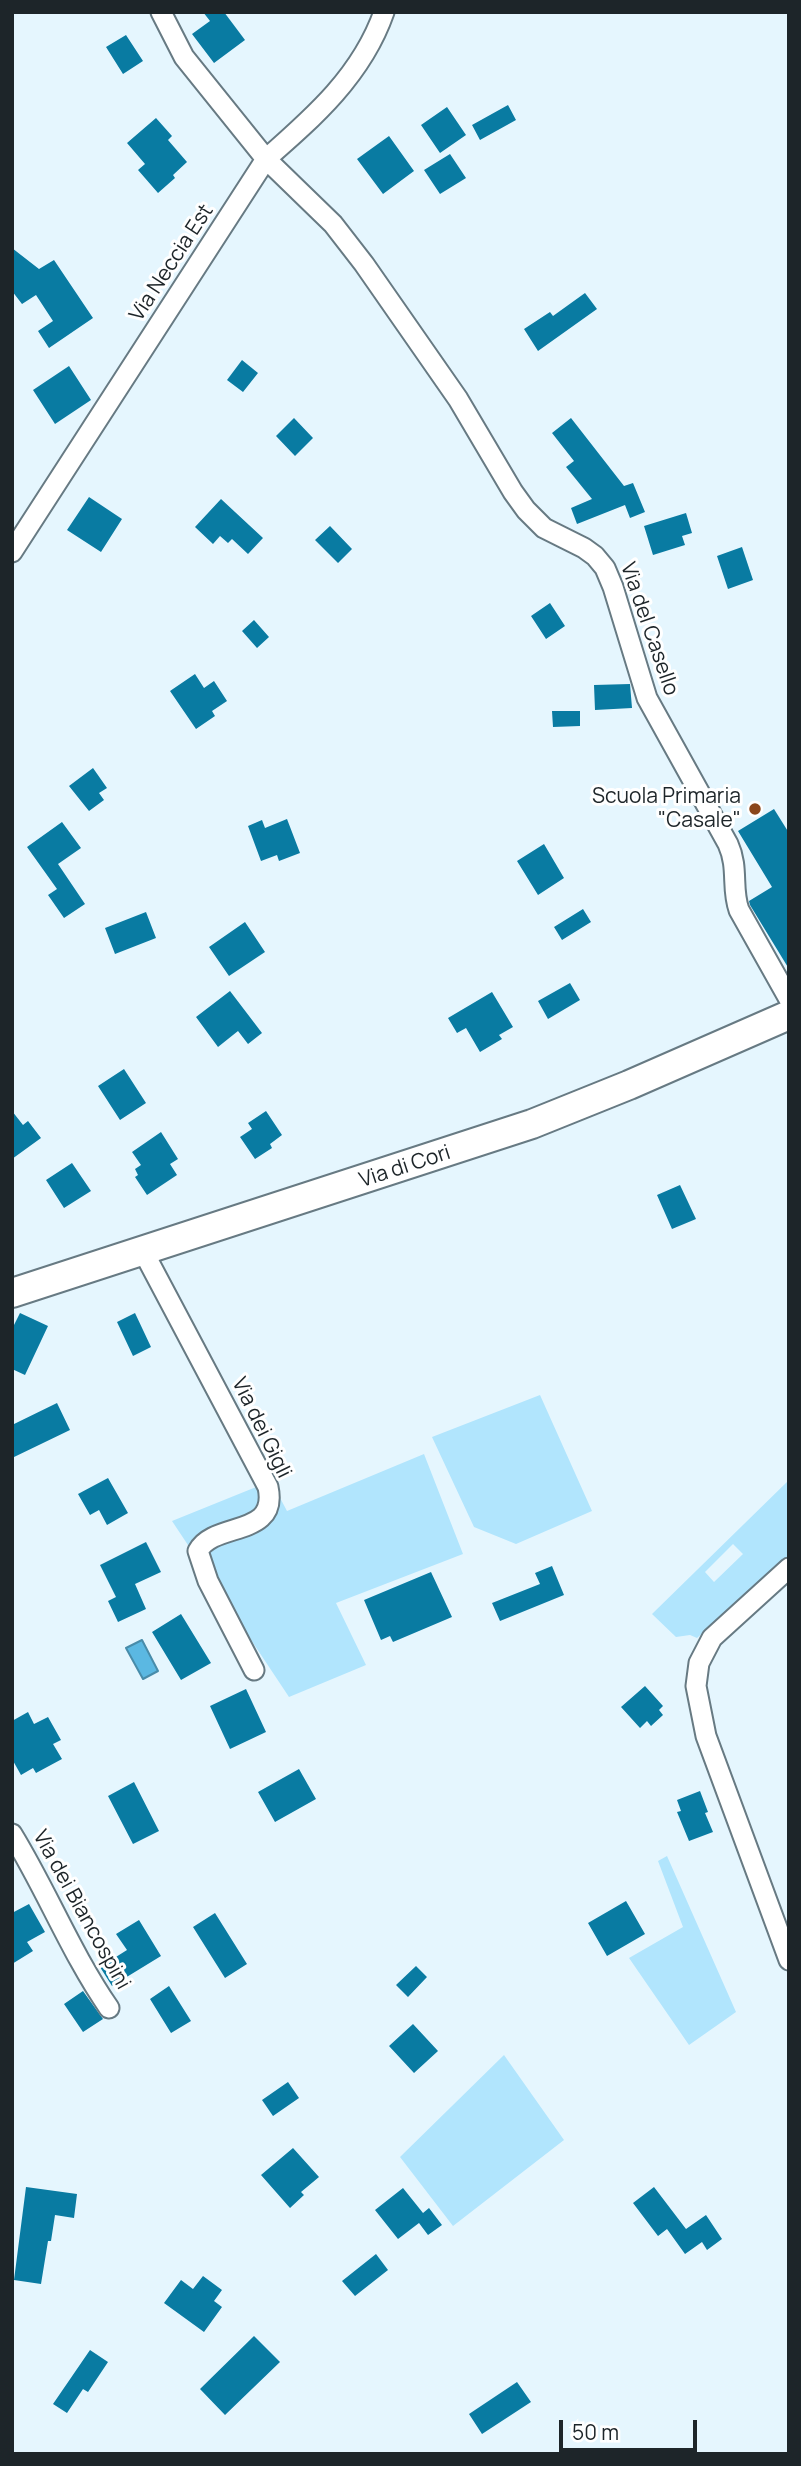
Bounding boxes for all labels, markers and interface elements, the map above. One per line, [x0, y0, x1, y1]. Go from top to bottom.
street label: Via Neccia Est [125, 200, 219, 326]
street label: Via del Casello [614, 559, 684, 699]
place label: Scuola Primaria "Casale" [592, 784, 741, 834]
marker: Scuola Primaria "Casale" [747, 801, 763, 817]
street label: Via di Cori [356, 1140, 454, 1194]
street label: Via dei Gigli [226, 1374, 296, 1482]
street label: Via dei Biancospini [27, 1826, 135, 1994]
scale bar [563, 2406, 701, 2450]
text: 50 m [572, 2418, 619, 2446]

